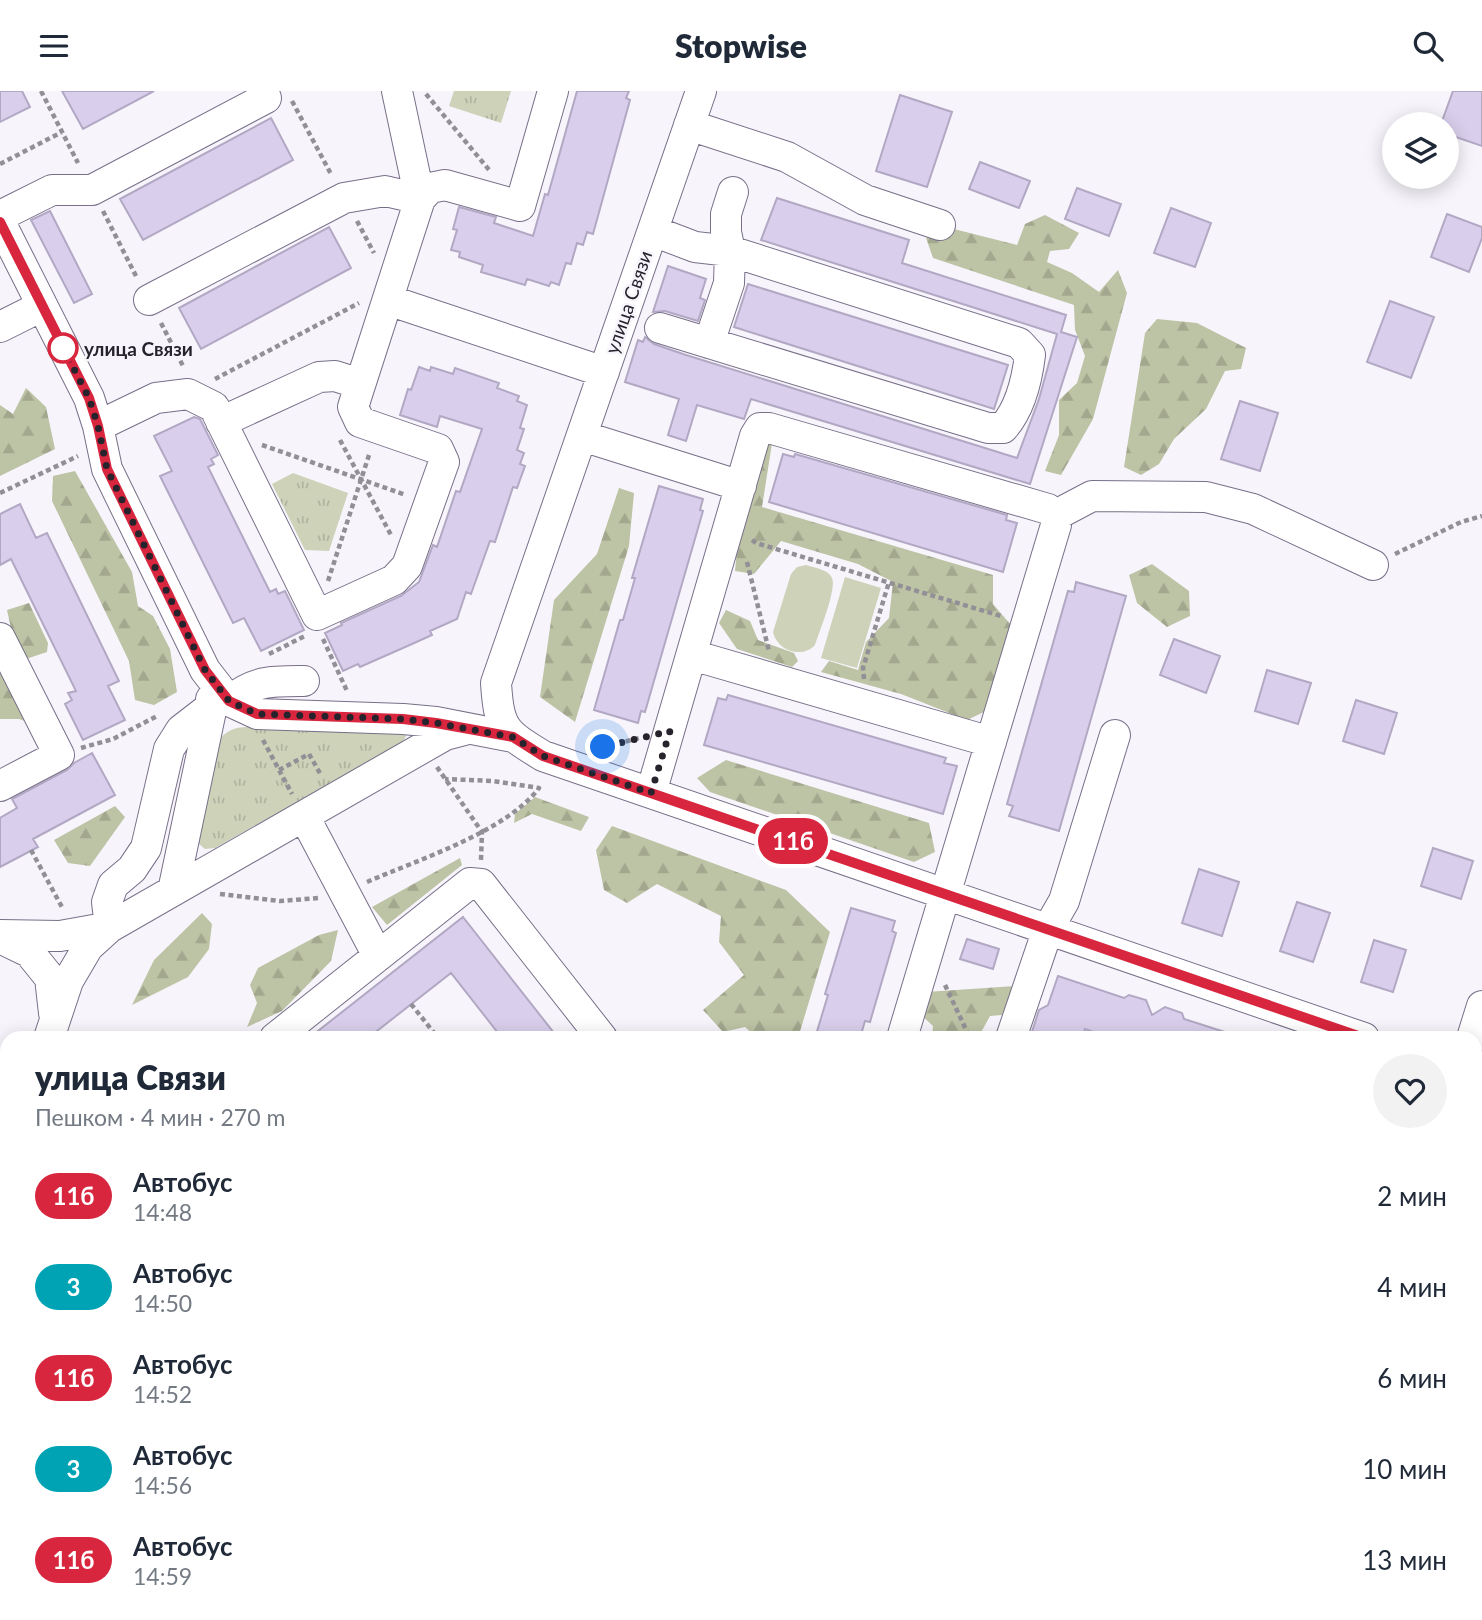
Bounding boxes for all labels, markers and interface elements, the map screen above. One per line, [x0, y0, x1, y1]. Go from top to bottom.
text: Stopwise [675, 26, 807, 65]
icon: menu [35, 27, 73, 65]
icon: search [1409, 27, 1447, 65]
map controls [1382, 112, 1459, 189]
button: layers [1382, 112, 1459, 189]
street label: улица Связи [600, 247, 656, 357]
marker: улица Связи [48, 333, 78, 363]
place label: улица Связи [84, 337, 193, 360]
your location [585, 729, 620, 764]
line badge: 11б [753, 818, 833, 864]
text: 11б [772, 826, 814, 855]
button: heart [1373, 1054, 1447, 1128]
text: улица Связи [35, 1057, 226, 1097]
text: Пешком · 4 мин · 270 m [35, 1103, 285, 1131]
text: Автобус [133, 1166, 232, 1198]
text: 2 мин [1377, 1180, 1447, 1212]
text: 11б [52, 1181, 95, 1210]
text: 14:48 [133, 1198, 192, 1226]
text: Автобус [133, 1257, 232, 1289]
text: 4 мин [1377, 1271, 1447, 1303]
text: 3 [67, 1272, 80, 1301]
text: 14:50 [133, 1289, 192, 1317]
text: Автобус [133, 1348, 232, 1380]
text: 6 мин [1377, 1362, 1447, 1394]
text: 11б [52, 1363, 95, 1392]
text: 14:52 [133, 1380, 192, 1408]
text: Автобус [133, 1439, 232, 1471]
text: 10 мин [1362, 1453, 1447, 1485]
text: 3 [67, 1454, 80, 1483]
text: 14:56 [133, 1471, 192, 1499]
text: Автобус [133, 1530, 232, 1562]
text: 13 мин [1362, 1544, 1447, 1576]
text: 11б [52, 1545, 95, 1574]
text: 14:59 [133, 1562, 192, 1590]

